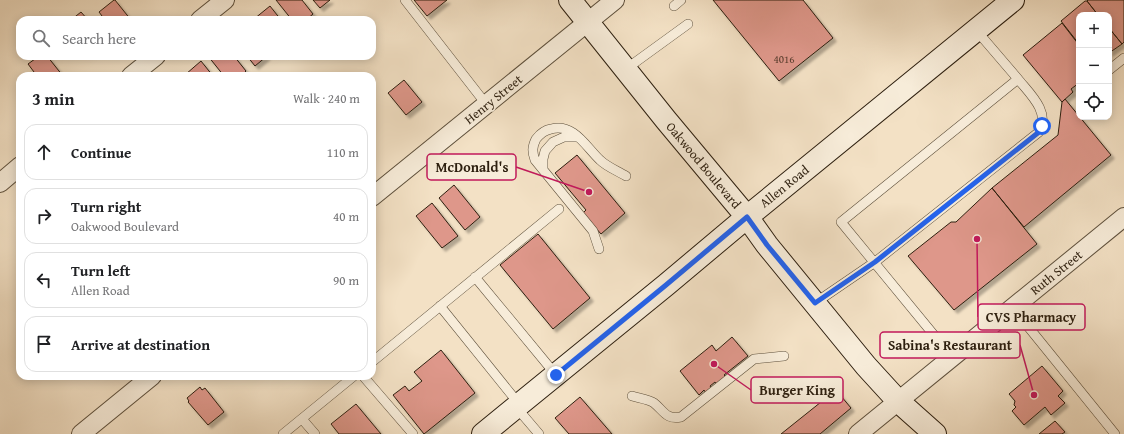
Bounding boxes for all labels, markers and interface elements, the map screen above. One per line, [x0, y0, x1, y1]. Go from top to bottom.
map controls [1076, 12, 1112, 120]
button: + [1076, 12, 1112, 48]
search box [16, 16, 376, 60]
icon: search [30, 27, 52, 49]
text: Search here [62, 28, 136, 49]
button: − [1076, 48, 1112, 84]
house number: 4016 [773, 51, 795, 67]
street label: Henry Street [460, 70, 527, 129]
button: locate [1076, 84, 1112, 120]
text: 3 min [32, 86, 74, 111]
text: Walk · 240 m [293, 89, 360, 108]
route start [1033, 117, 1051, 135]
street label: Oakwood Boulevard [662, 118, 746, 213]
icon: ahead [33, 141, 55, 163]
text: Continue [71, 142, 132, 163]
text: 110 m [327, 143, 359, 162]
callout: McDonald's [427, 154, 516, 180]
text: McDonald's [436, 157, 508, 177]
street label: Allen Road [756, 161, 813, 212]
text: Turn right [71, 196, 142, 217]
icon: right [33, 205, 55, 227]
text: 40 m [333, 207, 359, 226]
text: Oakwood Boulevard [71, 217, 179, 236]
street label: Ruth Street [1026, 245, 1087, 299]
text: Turn left [71, 260, 130, 281]
icon: left [33, 269, 55, 291]
text: 90 m [333, 271, 359, 290]
text: Allen Road [71, 281, 130, 300]
callout: CVS Pharmacy [978, 304, 1085, 330]
text: CVS Pharmacy [986, 307, 1077, 327]
callout: Sabina's Restaurant [880, 332, 1020, 358]
icon: arrive [33, 333, 55, 355]
text: Arrive at destination [71, 334, 210, 355]
text: Sabina's Restaurant [888, 335, 1013, 355]
route end [547, 366, 565, 384]
callout: Burger King [751, 377, 843, 403]
text: Burger King [759, 380, 835, 400]

